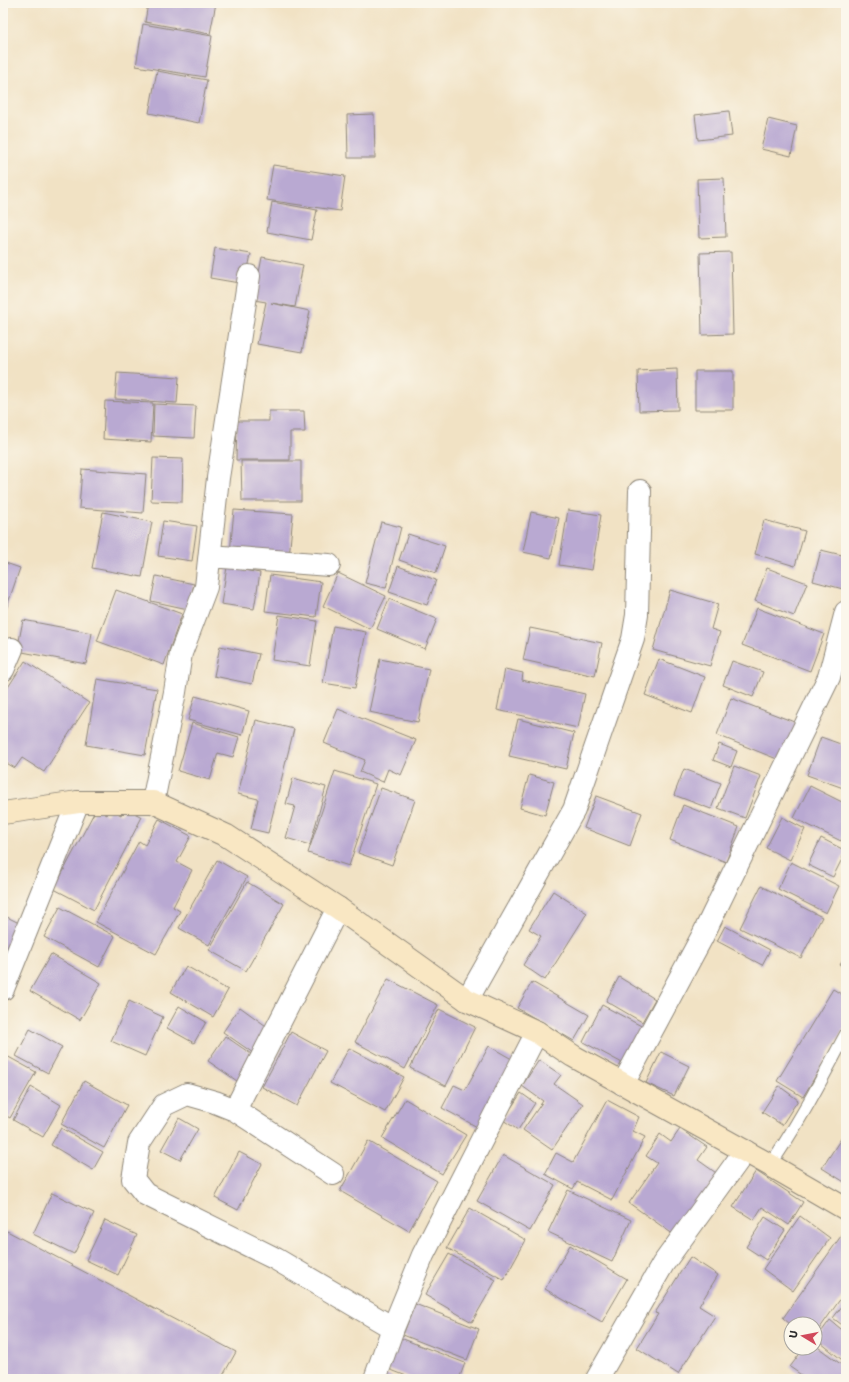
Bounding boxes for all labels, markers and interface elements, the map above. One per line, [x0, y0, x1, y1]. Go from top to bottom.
north arrow [783, 1316, 823, 1356]
text: U [786, 1329, 802, 1339]

